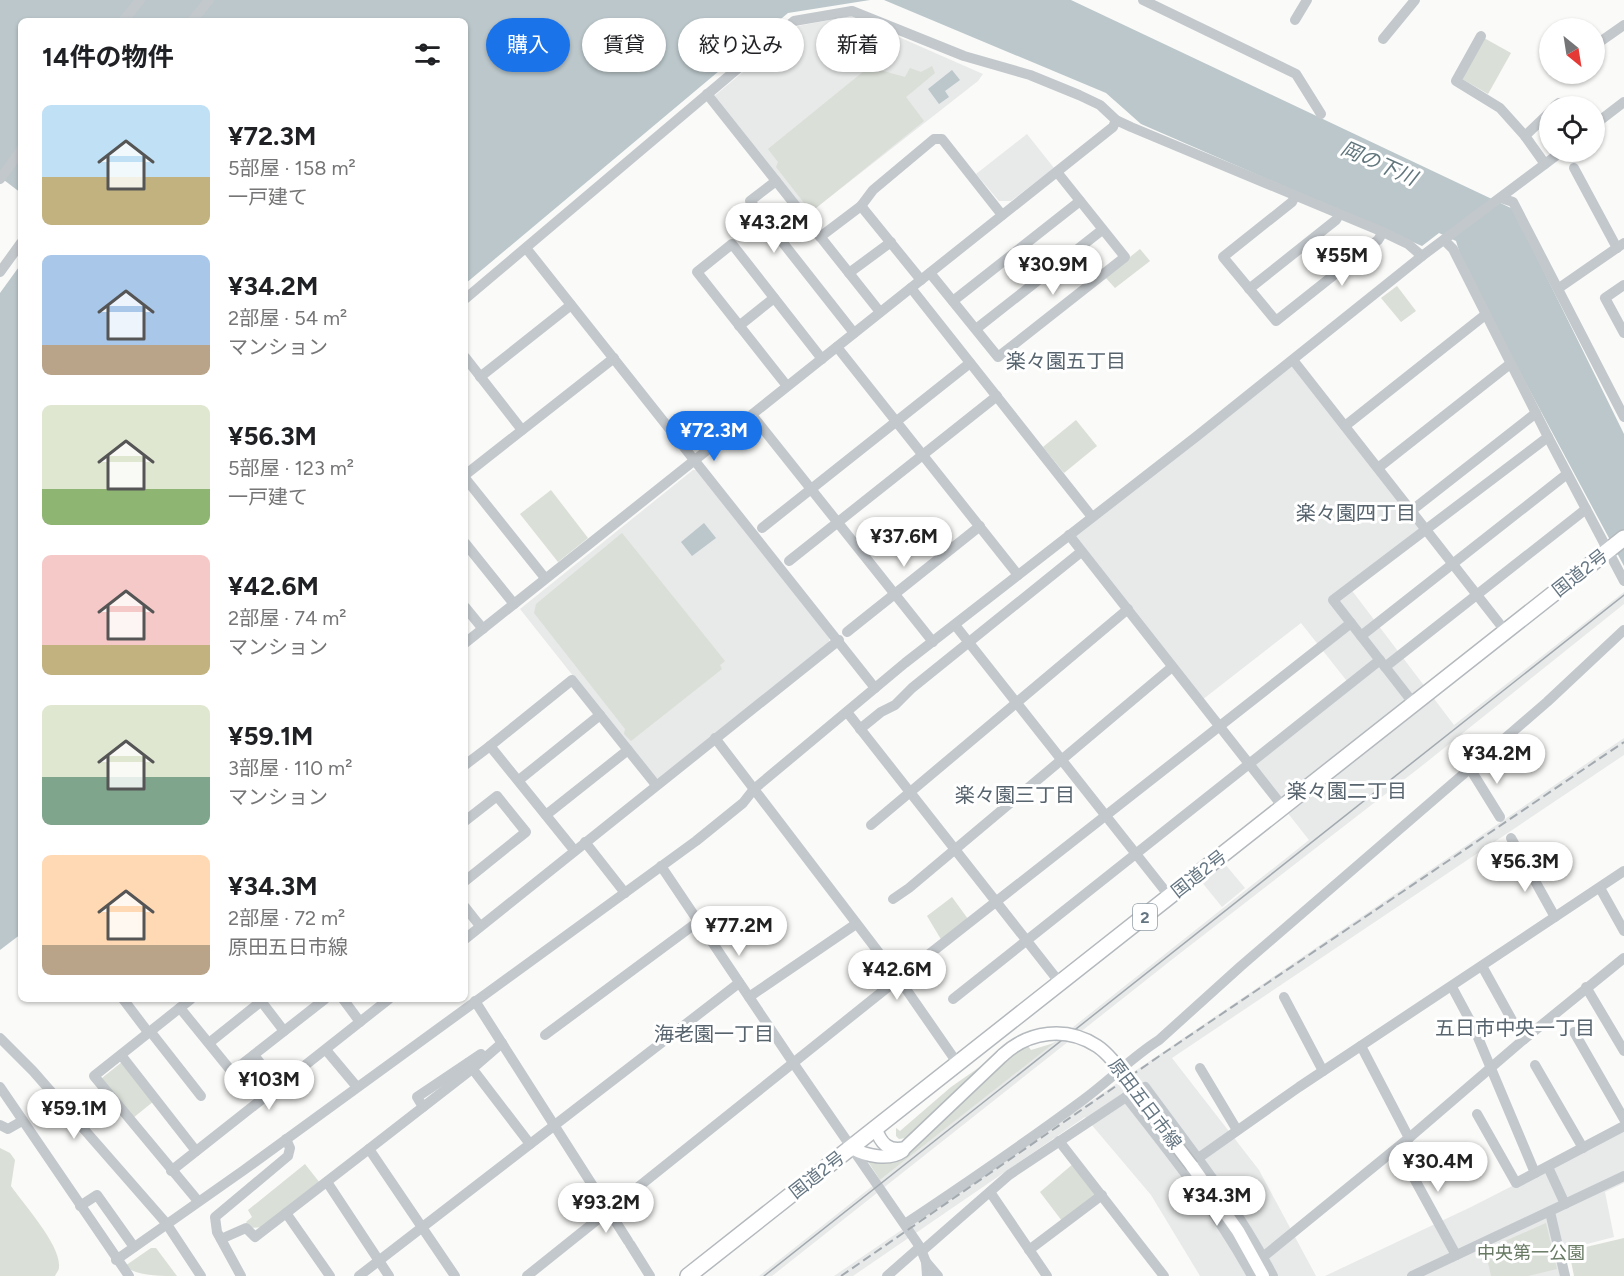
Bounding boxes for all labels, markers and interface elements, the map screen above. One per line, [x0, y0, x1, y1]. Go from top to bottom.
chip: 購入 [486, 18, 570, 72]
chip: 賃貸 [582, 18, 666, 72]
chip: 絞り込み [678, 18, 804, 72]
chip: 新着 [816, 18, 900, 72]
north arrow [1539, 18, 1605, 84]
map controls [1539, 18, 1605, 162]
icon: filters [411, 38, 444, 71]
text: 14件の物件 [42, 41, 173, 73]
button: locate [1539, 96, 1605, 162]
text: ¥72.3M [228, 120, 316, 152]
icon: home [90, 129, 162, 201]
water label: 岡の下川 [1338, 136, 1422, 191]
text: 5部屋 · 158 m² [228, 156, 356, 180]
text: 一戸建て [228, 185, 308, 209]
pin: ¥43.2M [725, 203, 823, 254]
text: ¥43.2M [739, 210, 809, 234]
pin: ¥55M [1306, 236, 1378, 287]
text: ¥55M [1316, 243, 1368, 267]
pin: ¥30.9M [1004, 245, 1102, 296]
text: ¥30.9M [1018, 252, 1088, 276]
text: ¥34.2M [228, 270, 318, 302]
icon: home [90, 279, 162, 351]
text: 2部屋 · 54 m² [228, 306, 347, 330]
text: マンション [228, 335, 328, 359]
district label: 楽々園五丁目 [1006, 349, 1126, 373]
pin: ¥72.3M [665, 411, 763, 462]
text: ¥72.3M [680, 418, 748, 442]
text: ¥56.3M [228, 420, 317, 452]
icon: home [90, 429, 162, 501]
text: 5部屋 · 123 m² [228, 456, 354, 480]
text: 一戸建て [228, 485, 308, 509]
district label: 楽々園四丁目 [1296, 501, 1416, 525]
pin: ¥37.6M [855, 517, 953, 568]
text: ¥37.6M [870, 524, 938, 548]
street label: 国道2号 [1548, 545, 1612, 601]
text: ¥42.6M [228, 570, 319, 602]
icon: home [90, 579, 162, 651]
text: 2部屋 · 74 m² [228, 606, 346, 630]
text: マンション [228, 635, 328, 659]
text: ¥59.1M [228, 720, 313, 752]
icon: home [90, 729, 162, 801]
pin: ¥34.2M [1448, 734, 1546, 785]
text: ¥34.2M [1462, 741, 1532, 765]
text: 3部屋 · 110 m² [228, 756, 352, 780]
district label: 楽々園二丁目 [1287, 779, 1407, 803]
district label: 楽々園三丁目 [955, 783, 1075, 807]
text: マンション [228, 785, 328, 809]
pin: ¥56.3M [1476, 842, 1574, 893]
street label: 国道2号 [1167, 846, 1231, 902]
text: ¥56.3M [1491, 849, 1559, 873]
text: ¥34.3M [228, 870, 318, 902]
icon: home [90, 879, 162, 951]
road number: 2 [1133, 904, 1157, 930]
text: 2部屋 · 72 m² [228, 906, 345, 930]
pin: ¥77.2M [690, 906, 788, 957]
text: ¥77.2M [705, 913, 773, 937]
text: 原田五日市線 [228, 935, 348, 959]
pin: ¥42.6M [848, 950, 946, 1001]
text: ¥42.6M [862, 957, 932, 981]
district label: 五日市中央一丁目 [1435, 1016, 1595, 1040]
district label: 海老園一丁目 [654, 1022, 774, 1046]
street label: 原田五日市線 [1104, 1054, 1186, 1154]
pin: ¥103M [227, 1060, 311, 1111]
text: ¥103M [238, 1067, 300, 1091]
pin: ¥59.1M [25, 1089, 123, 1140]
text: ¥59.1M [41, 1096, 107, 1120]
pin: ¥30.4M [1389, 1142, 1487, 1193]
street label: 国道2号 [785, 1147, 849, 1203]
text: ¥30.4M [1403, 1149, 1473, 1173]
pin: ¥34.3M [1168, 1176, 1266, 1227]
pin: ¥93.2M [557, 1183, 655, 1234]
text: ¥34.3M [1183, 1183, 1251, 1207]
text: ¥93.2M [572, 1190, 640, 1214]
park label: 中央第一公園 [1477, 1242, 1585, 1264]

